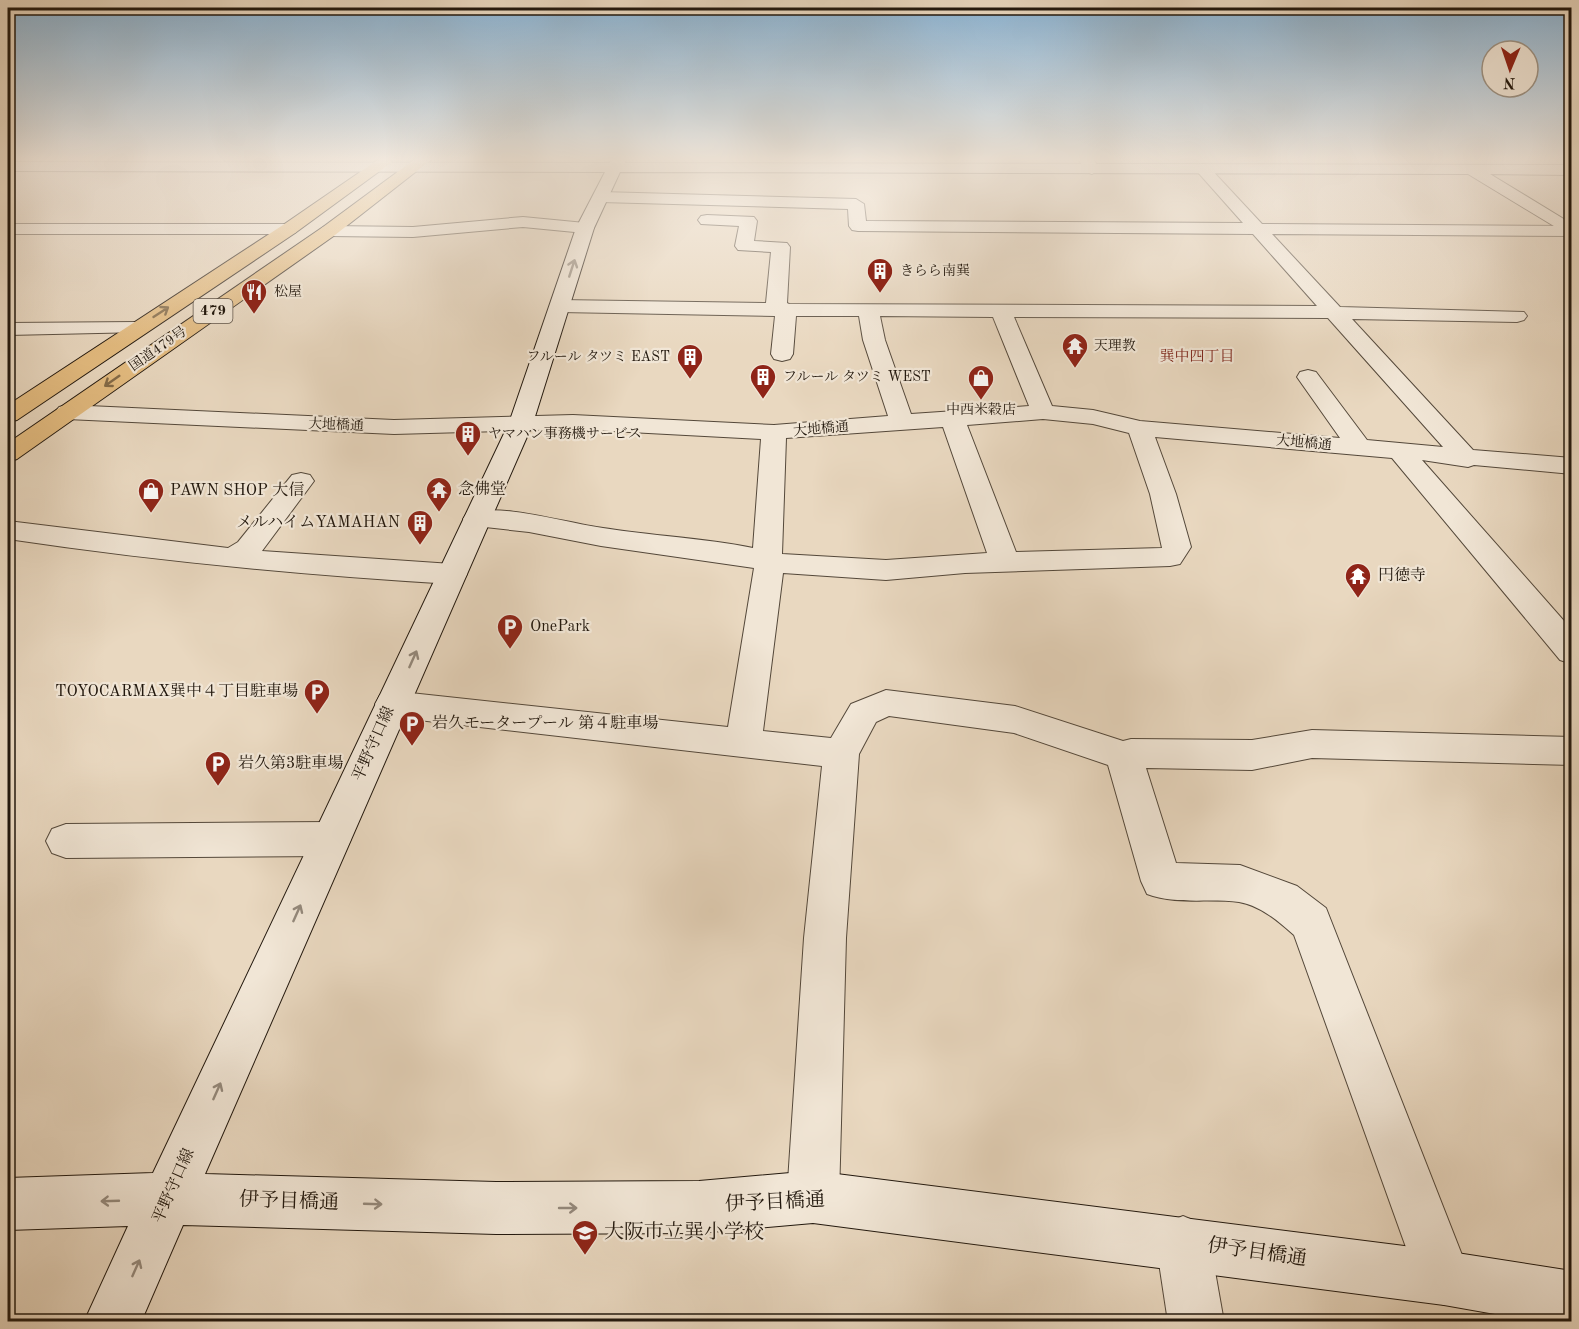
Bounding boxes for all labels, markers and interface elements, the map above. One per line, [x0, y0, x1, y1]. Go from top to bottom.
north arrow [1480, 39, 1540, 99]
text: N [1502, 74, 1516, 90]
building icon: きらら南巽 [865, 256, 895, 294]
one-way arrow [568, 259, 579, 278]
place label: きらら南巽 [900, 263, 970, 278]
restaurant icon: 松屋 [239, 277, 269, 315]
place label: 松屋 [274, 284, 302, 299]
road number: 479 [194, 299, 232, 323]
one-way arrow [152, 306, 168, 318]
street label: 国道479号 [126, 323, 189, 374]
temple icon: 天理教 [1060, 331, 1090, 369]
place label: 天理教 [1094, 338, 1136, 353]
building icon: フルール タツミ EAST [675, 342, 705, 380]
district label: 巽中四丁目 [1159, 348, 1235, 365]
place label: フルール タツミ EAST [526, 350, 670, 364]
building icon: フルール タツミ WEST [748, 362, 778, 400]
shop icon: 中西米穀店 [966, 363, 996, 401]
place label: フルール タツミ WEST [783, 370, 931, 384]
one-way arrow [104, 375, 120, 387]
place label: 中西米穀店 [946, 402, 1016, 417]
street label: 大地橋通 [308, 416, 364, 433]
building icon: ヤマハン事務機サービス [453, 419, 483, 457]
street label: 大地橋通 [792, 419, 850, 438]
place label: ヤマハン事務機サービス [488, 426, 642, 441]
street label: 大地橋通 [1275, 433, 1333, 452]
temple icon: 念佛堂 [424, 475, 454, 513]
shop icon: PAWN SHOP 大信 [136, 476, 166, 514]
place label: 念佛堂 [458, 480, 506, 498]
place label: PAWN SHOP 大信 [170, 481, 304, 499]
building icon: メルハイムYAMAHAN [405, 508, 435, 546]
place label: メルハイムYAMAHAN [236, 514, 400, 531]
temple icon: 円徳寺 [1343, 561, 1373, 599]
place label: 円徳寺 [1378, 566, 1426, 584]
parking icon: OnePark [495, 612, 525, 650]
place label: OnePark [530, 619, 590, 635]
one-way arrow [408, 650, 419, 668]
parking icon: TOYOCARMAX巽中４丁目駐車場 [302, 677, 332, 715]
place label: TOYOCARMAX巽中４丁目駐車場 [55, 682, 298, 700]
street label: 平野守口線 [349, 703, 398, 784]
parking icon: 岩久モータープール 第４駐車場 [397, 709, 427, 747]
place label: 岩久モータープール 第４駐車場 [432, 714, 658, 732]
parking icon: 岩久第3駐車場 [203, 749, 233, 787]
place label: 岩久第3駐車場 [238, 754, 343, 772]
one-way arrow [293, 904, 304, 922]
one-way arrow [212, 1082, 223, 1100]
street label: 平野守口線 [149, 1145, 198, 1226]
street label: 伊予目橋通 [239, 1188, 339, 1214]
street label: 伊予目橋通 [724, 1188, 825, 1216]
one-way arrow [100, 1195, 120, 1206]
one-way arrow [363, 1199, 383, 1210]
one-way arrow [558, 1202, 578, 1214]
school or university icon: 大阪市立巽小学校 [570, 1218, 600, 1256]
place label: 大阪市立巽小学校 [604, 1221, 764, 1243]
street label: 伊予目橋通 [1206, 1234, 1308, 1270]
one-way arrow [131, 1260, 143, 1278]

